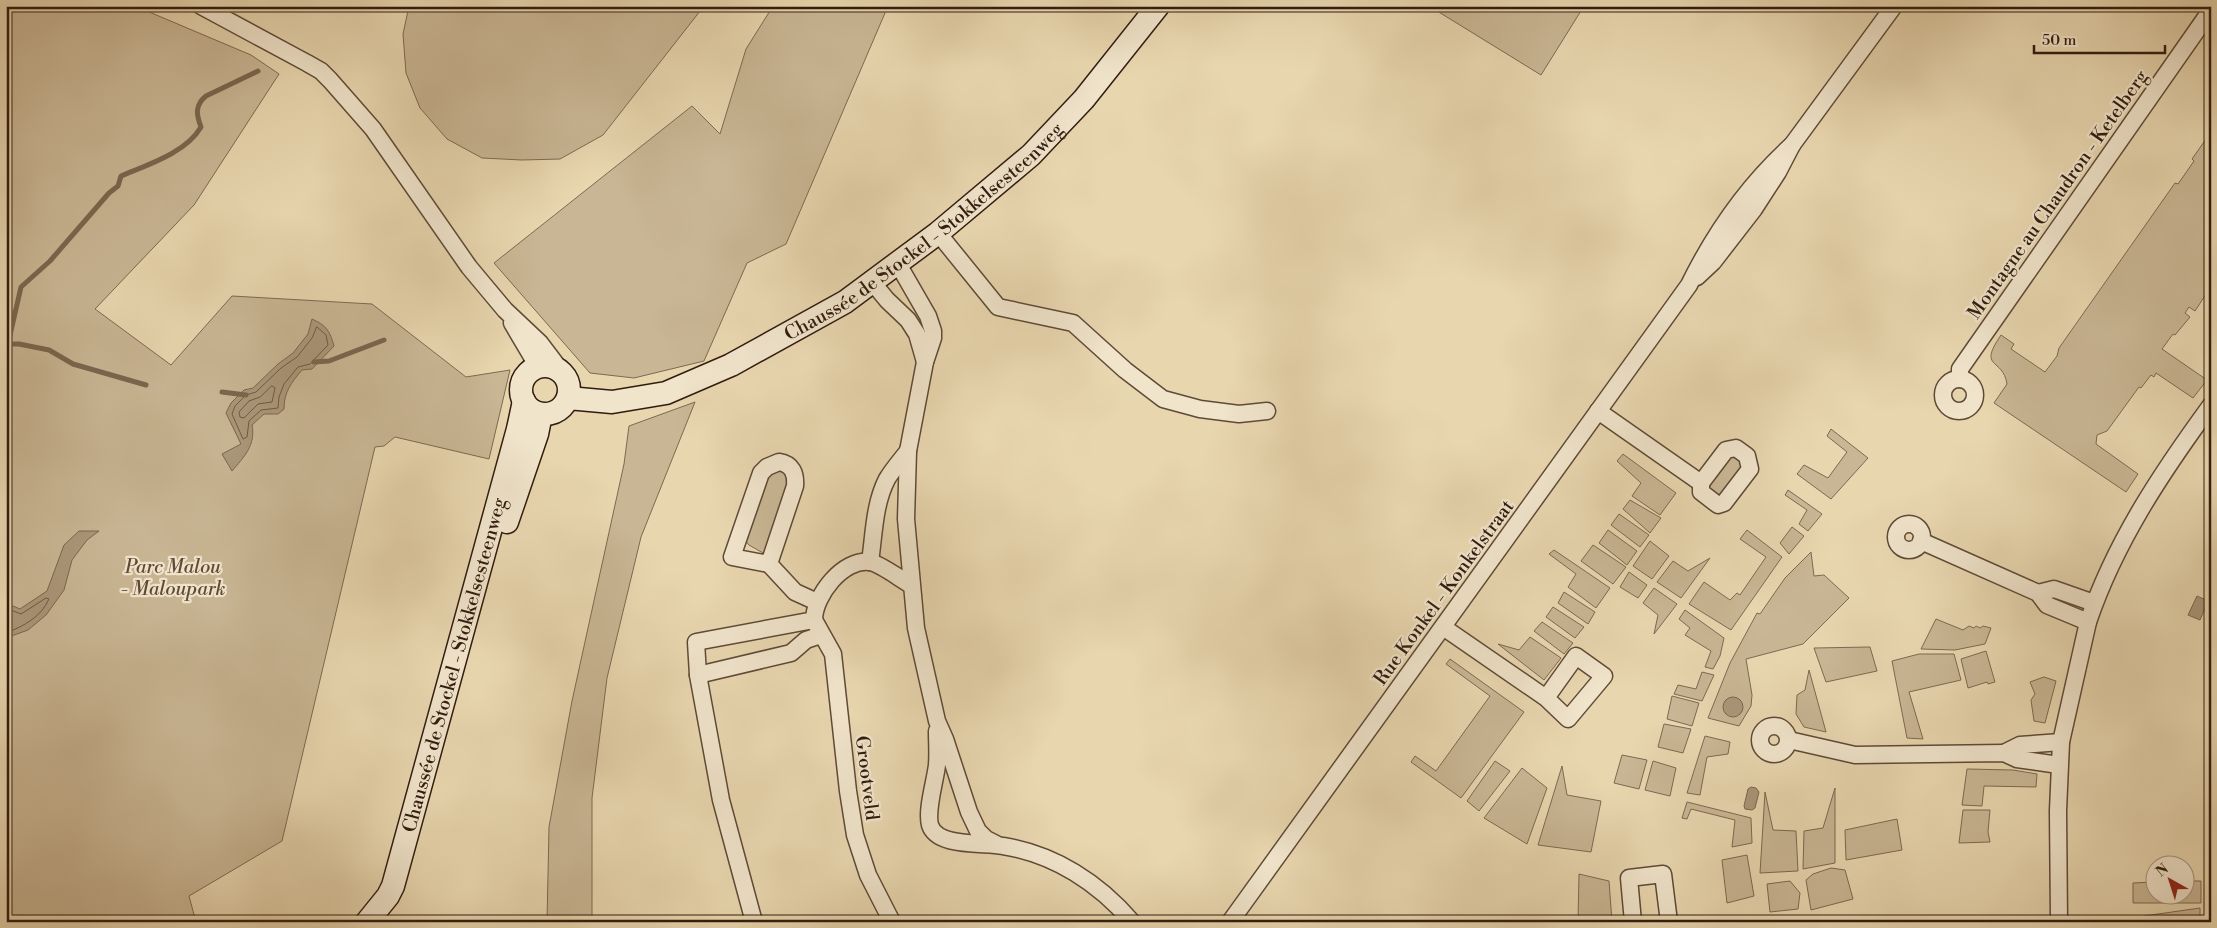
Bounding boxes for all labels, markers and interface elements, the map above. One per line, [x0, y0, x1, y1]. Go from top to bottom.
scale bar [2034, 22, 2166, 54]
text: 50 m [2042, 31, 2076, 50]
street label: Montagne au Chaudron - Ketelberg [1962, 65, 2153, 324]
street label: Chaussée de Stockel - Stokkelsesteenweg [780, 118, 1069, 346]
street label: Chaussée de Stockel - Stokkelsesteenweg [397, 495, 512, 835]
street label: Rue Konkel - Konkelstraat [1368, 495, 1519, 690]
park label: Parc Malou - Maloupark [121, 555, 225, 601]
street label: Grootveld [850, 734, 884, 822]
north arrow [2144, 856, 2194, 906]
text: N [2152, 860, 2172, 881]

